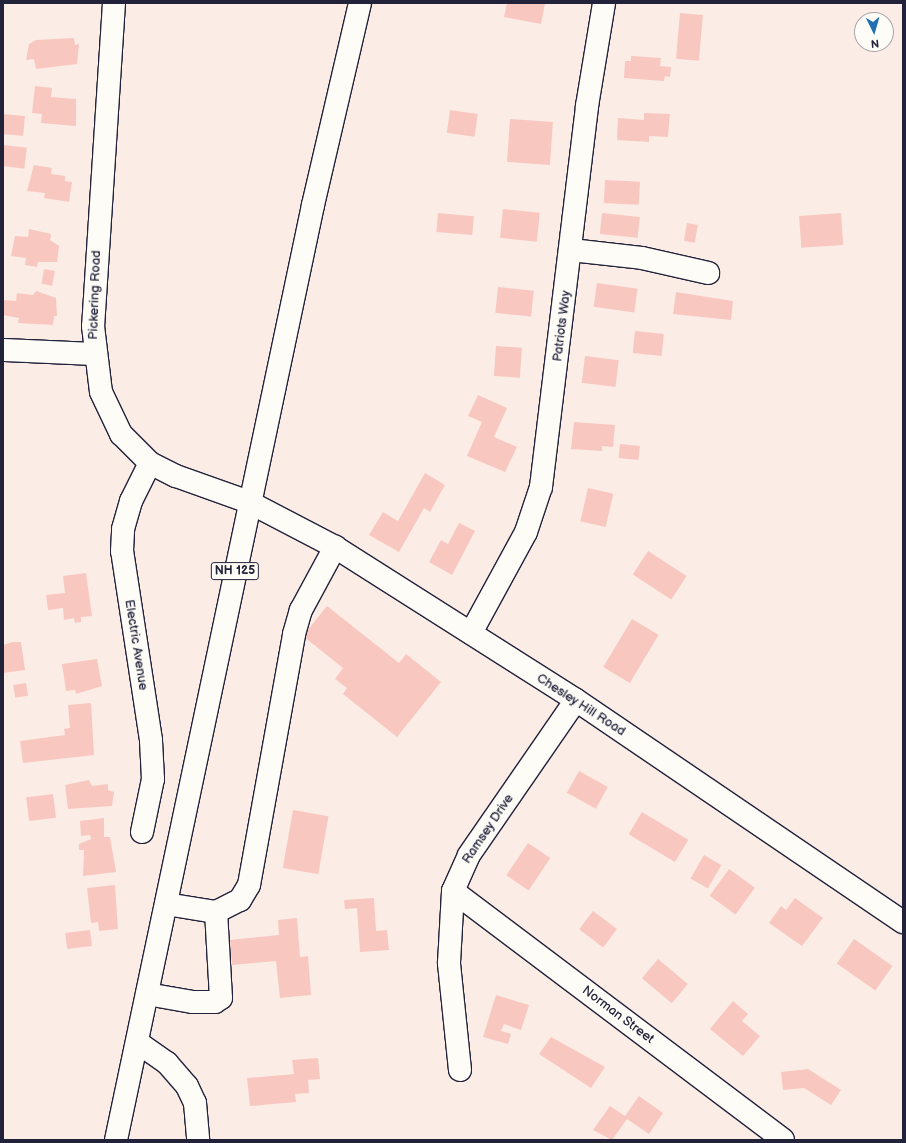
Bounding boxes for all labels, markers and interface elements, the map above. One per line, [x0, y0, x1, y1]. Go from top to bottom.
north arrow [854, 12, 894, 52]
text: N [870, 37, 880, 50]
street label: Pickering Road [86, 250, 104, 340]
street label: Patriots Way [550, 289, 574, 363]
road number: NH 125 [210, 561, 260, 581]
street label: Electric Avenue [121, 598, 151, 692]
street label: Chesley Hill Road [533, 670, 629, 740]
street label: Ramsey Drive [459, 791, 517, 867]
street label: Norman Street [579, 983, 657, 1047]

